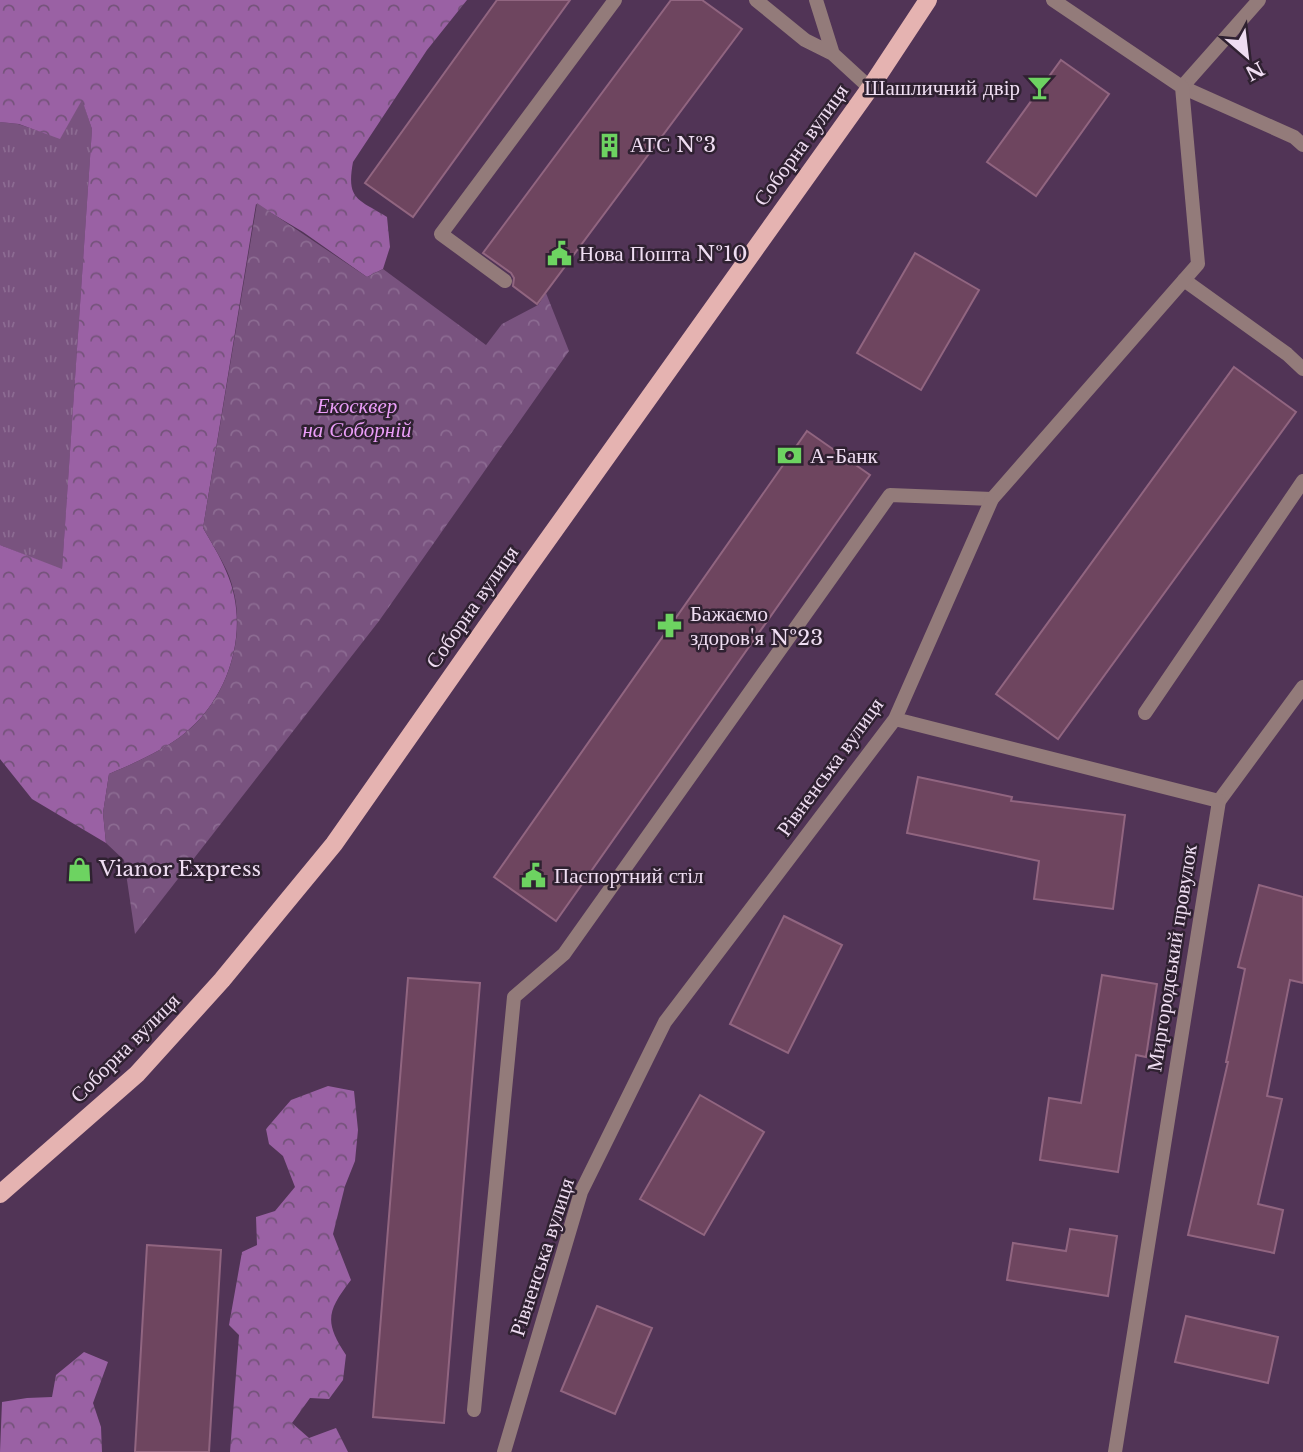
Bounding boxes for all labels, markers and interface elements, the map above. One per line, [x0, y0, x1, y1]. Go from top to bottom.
north arrow [1212, 21, 1282, 91]
text: N [1241, 56, 1268, 85]
bar icon: Шашличний двір [1026, 74, 1054, 102]
place label: Шашличний двір [864, 75, 1020, 101]
street label: Соборна вулиця [748, 79, 854, 211]
building icon: АТС №3 [596, 131, 624, 159]
place label: АТС №3 [630, 132, 716, 158]
public building icon: Нова Пошта №10 [545, 240, 573, 268]
place label: Нова Пошта №10 [579, 241, 748, 267]
park label: Екосквер на Соборній [302, 393, 412, 443]
bank icon: А-Банк [776, 442, 804, 470]
place label: А-Банк [810, 443, 879, 469]
street label: Соборна вулиця [420, 540, 524, 674]
place label: Бажаємо здоров'я №23 [690, 601, 823, 651]
pharmacy icon: Бажаємо здоров'я №23 [656, 612, 684, 640]
street label: Рівненська вулиця [771, 692, 889, 841]
street label: Миргородський провулок [1141, 842, 1203, 1074]
shop icon: Vianor Express [65, 855, 93, 883]
place label: Vianor Express [98, 856, 261, 882]
public building icon: Паспортний стіл [520, 862, 548, 890]
place label: Паспортний стіл [554, 863, 704, 889]
street label: Соборна вулиця [65, 988, 185, 1108]
street label: Рівненська вулиця [504, 1174, 580, 1339]

